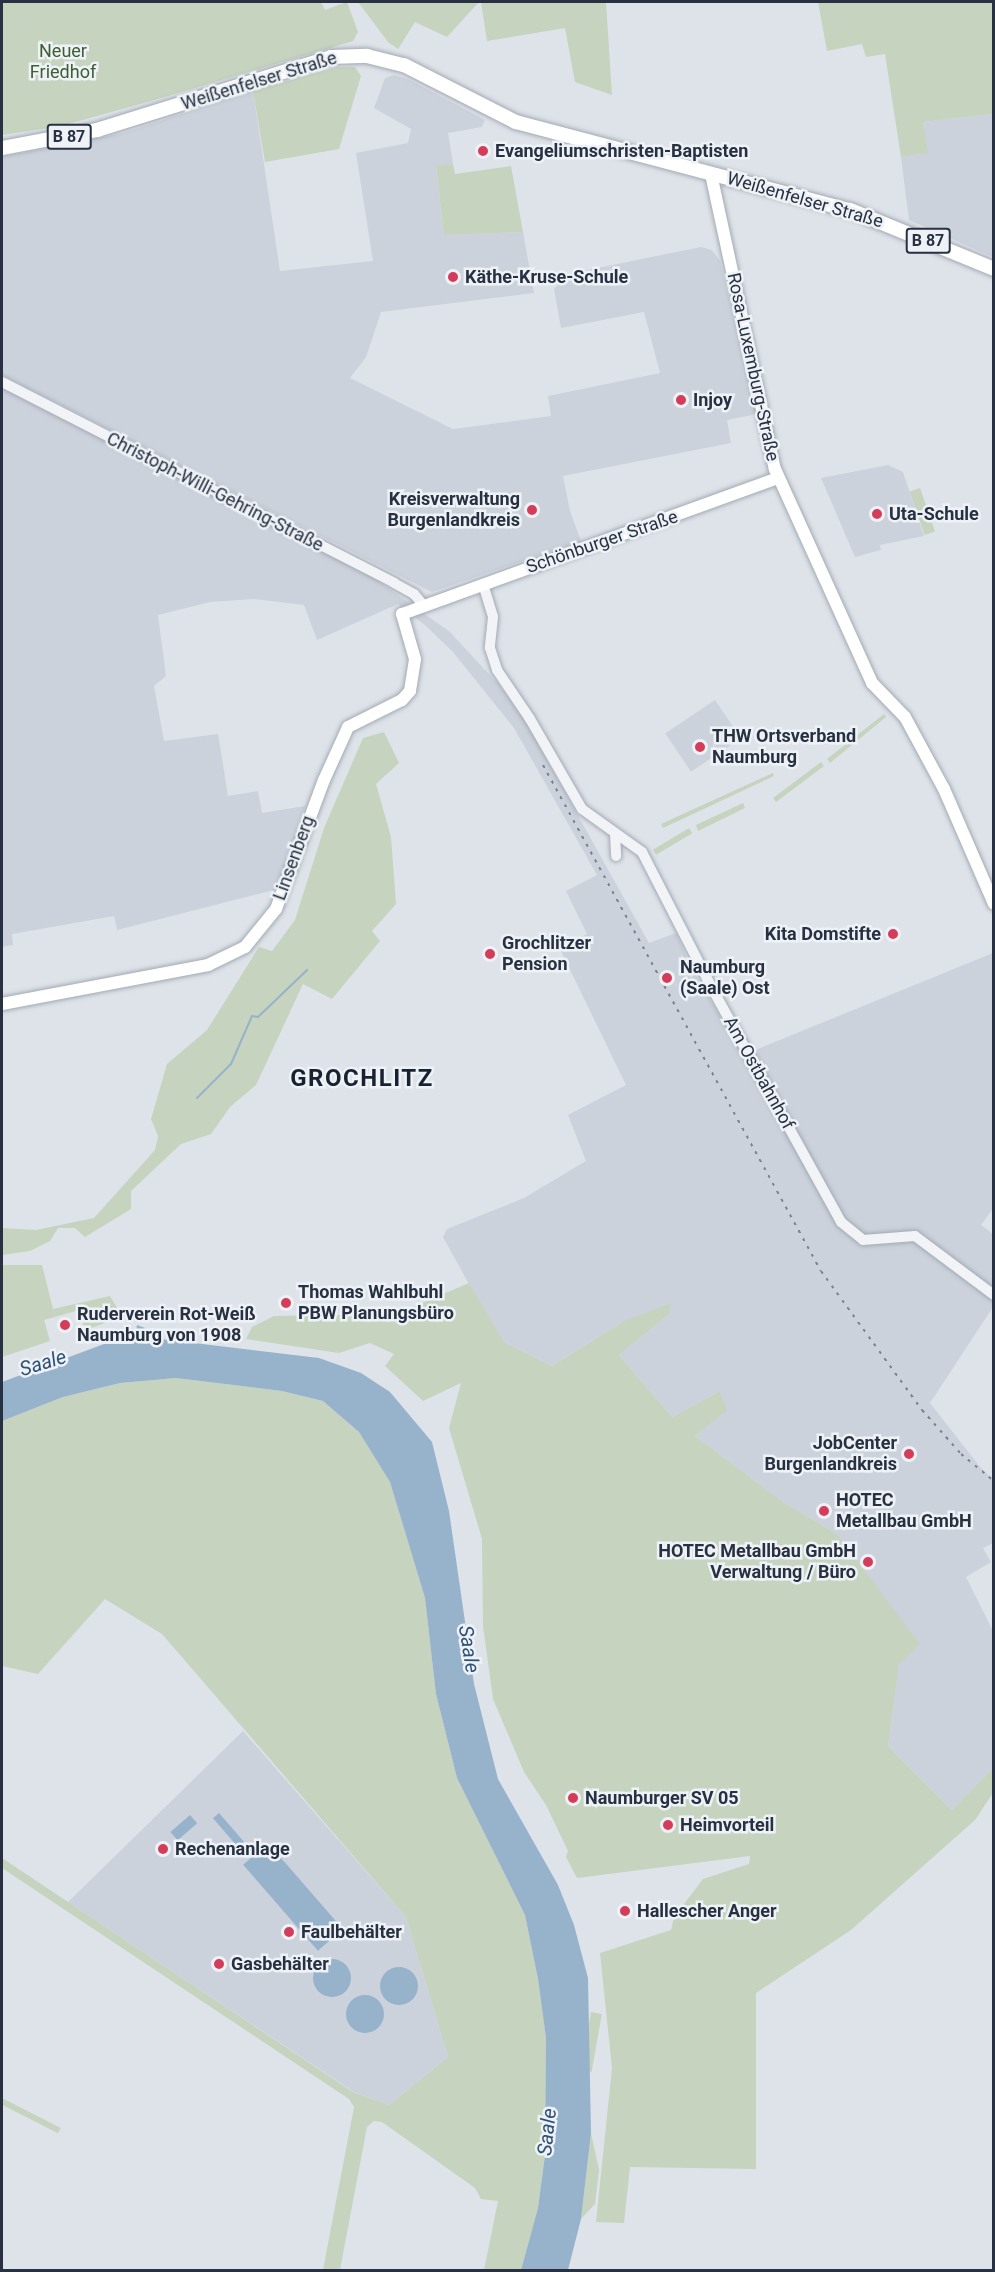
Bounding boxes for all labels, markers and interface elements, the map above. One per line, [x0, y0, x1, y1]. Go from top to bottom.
park label: Neuer Friedhof [30, 41, 96, 84]
street label: Weißenfelser Straße [179, 47, 339, 115]
road number: B 87 [46, 124, 92, 150]
place label: Evangeliumschristen-Baptisten [495, 140, 748, 162]
marker: Evangeliumschristen-Baptisten [476, 144, 490, 158]
street label: Weißenfelser Straße [724, 167, 886, 233]
road number: B 87 [906, 228, 950, 254]
place label: Käthe-Kruse-Schule [465, 266, 628, 288]
marker: Käthe-Kruse-Schule [446, 270, 460, 284]
street label: Rosa-Luxemburg-Straße [722, 271, 784, 463]
place label: Injoy [693, 389, 732, 411]
marker: Injoy [674, 393, 688, 407]
street label: Christoph-Willi-Gehring-Straße [103, 428, 327, 556]
place label: Kreisverwaltung Burgenlandkreis [388, 489, 520, 532]
marker: Kreisverwaltung Burgenlandkreis [525, 503, 539, 517]
place label: Uta-Schule [889, 503, 979, 525]
street label: Schönburger Straße [523, 506, 681, 578]
marker: Uta-Schule [870, 507, 884, 521]
place label: THW Ortsverband Naumburg [712, 726, 856, 768]
marker: THW Ortsverband Naumburg [693, 740, 707, 754]
street label: Linsenberg [269, 813, 319, 903]
place label: Kita Domstifte [765, 923, 881, 945]
marker: Kita Domstifte [886, 927, 900, 941]
place label: Grochlitzer Pension [502, 933, 591, 976]
marker: Grochlitzer Pension [483, 947, 497, 961]
place label: Naumburg (Saale) Ost [680, 957, 770, 1000]
marker: Naumburg (Saale) Ost [658, 969, 676, 987]
street label: Am Ostbahnhof [719, 1013, 799, 1133]
district label: GROCHLITZ [290, 1065, 434, 1093]
place label: Thomas Wahlbuhl PBW Planungsbüro [298, 1282, 454, 1324]
marker: Thomas Wahlbuhl PBW Planungsbüro [279, 1296, 293, 1310]
place label: Ruderverein Rot-Weiß Naumburg von 1908 [77, 1304, 256, 1346]
marker: Ruderverein Rot-Weiß Naumburg von 1908 [58, 1318, 72, 1332]
water label: Saale [17, 1345, 69, 1381]
place label: JobCenter Burgenlandkreis [765, 1433, 897, 1476]
marker: JobCenter Burgenlandkreis [902, 1447, 916, 1461]
place label: HOTEC Metallbau GmbH [836, 1490, 972, 1532]
marker: HOTEC Metallbau GmbH [817, 1504, 831, 1518]
place label: HOTEC Metallbau GmbH Verwaltung / Büro [658, 1541, 856, 1584]
marker: HOTEC Metallbau GmbH Verwaltung / Büro [861, 1555, 875, 1569]
water label: Saale [453, 1624, 485, 1674]
place label: Naumburger SV 05 [585, 1787, 739, 1809]
marker: Naumburger SV 05 [566, 1791, 580, 1805]
place label: Heimvorteil [680, 1814, 774, 1836]
marker: Heimvorteil [661, 1818, 675, 1832]
place label: Rechenanlage [175, 1838, 290, 1860]
marker: Rechenanlage [156, 1842, 170, 1856]
place label: Hallescher Anger [637, 1900, 777, 1922]
marker: Hallescher Anger [618, 1904, 632, 1918]
place label: Faulbehälter [301, 1921, 402, 1943]
marker: Faulbehälter [282, 1925, 296, 1939]
place label: Gasbehälter [231, 1953, 329, 1975]
marker: Gasbehälter [212, 1957, 226, 1971]
water label: Saale [533, 2107, 561, 2157]

